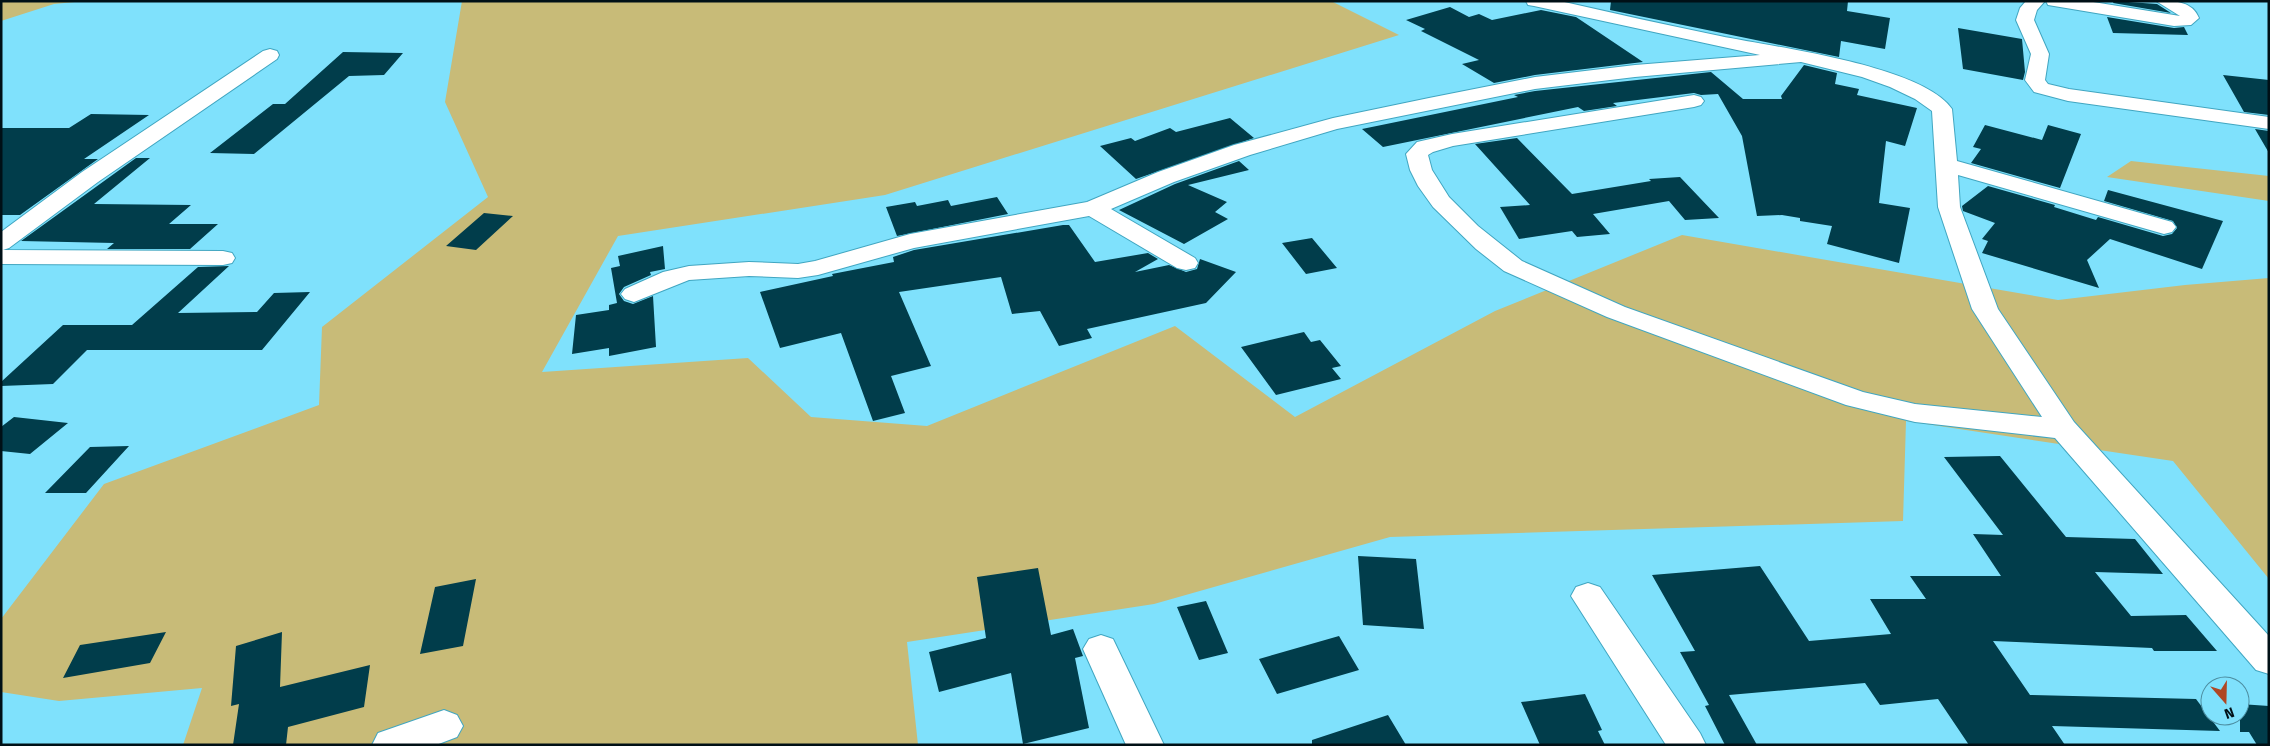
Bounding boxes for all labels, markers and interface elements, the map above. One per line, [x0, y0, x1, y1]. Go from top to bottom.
north arrow [2200, 676, 2250, 726]
text: N [2222, 703, 2237, 722]

